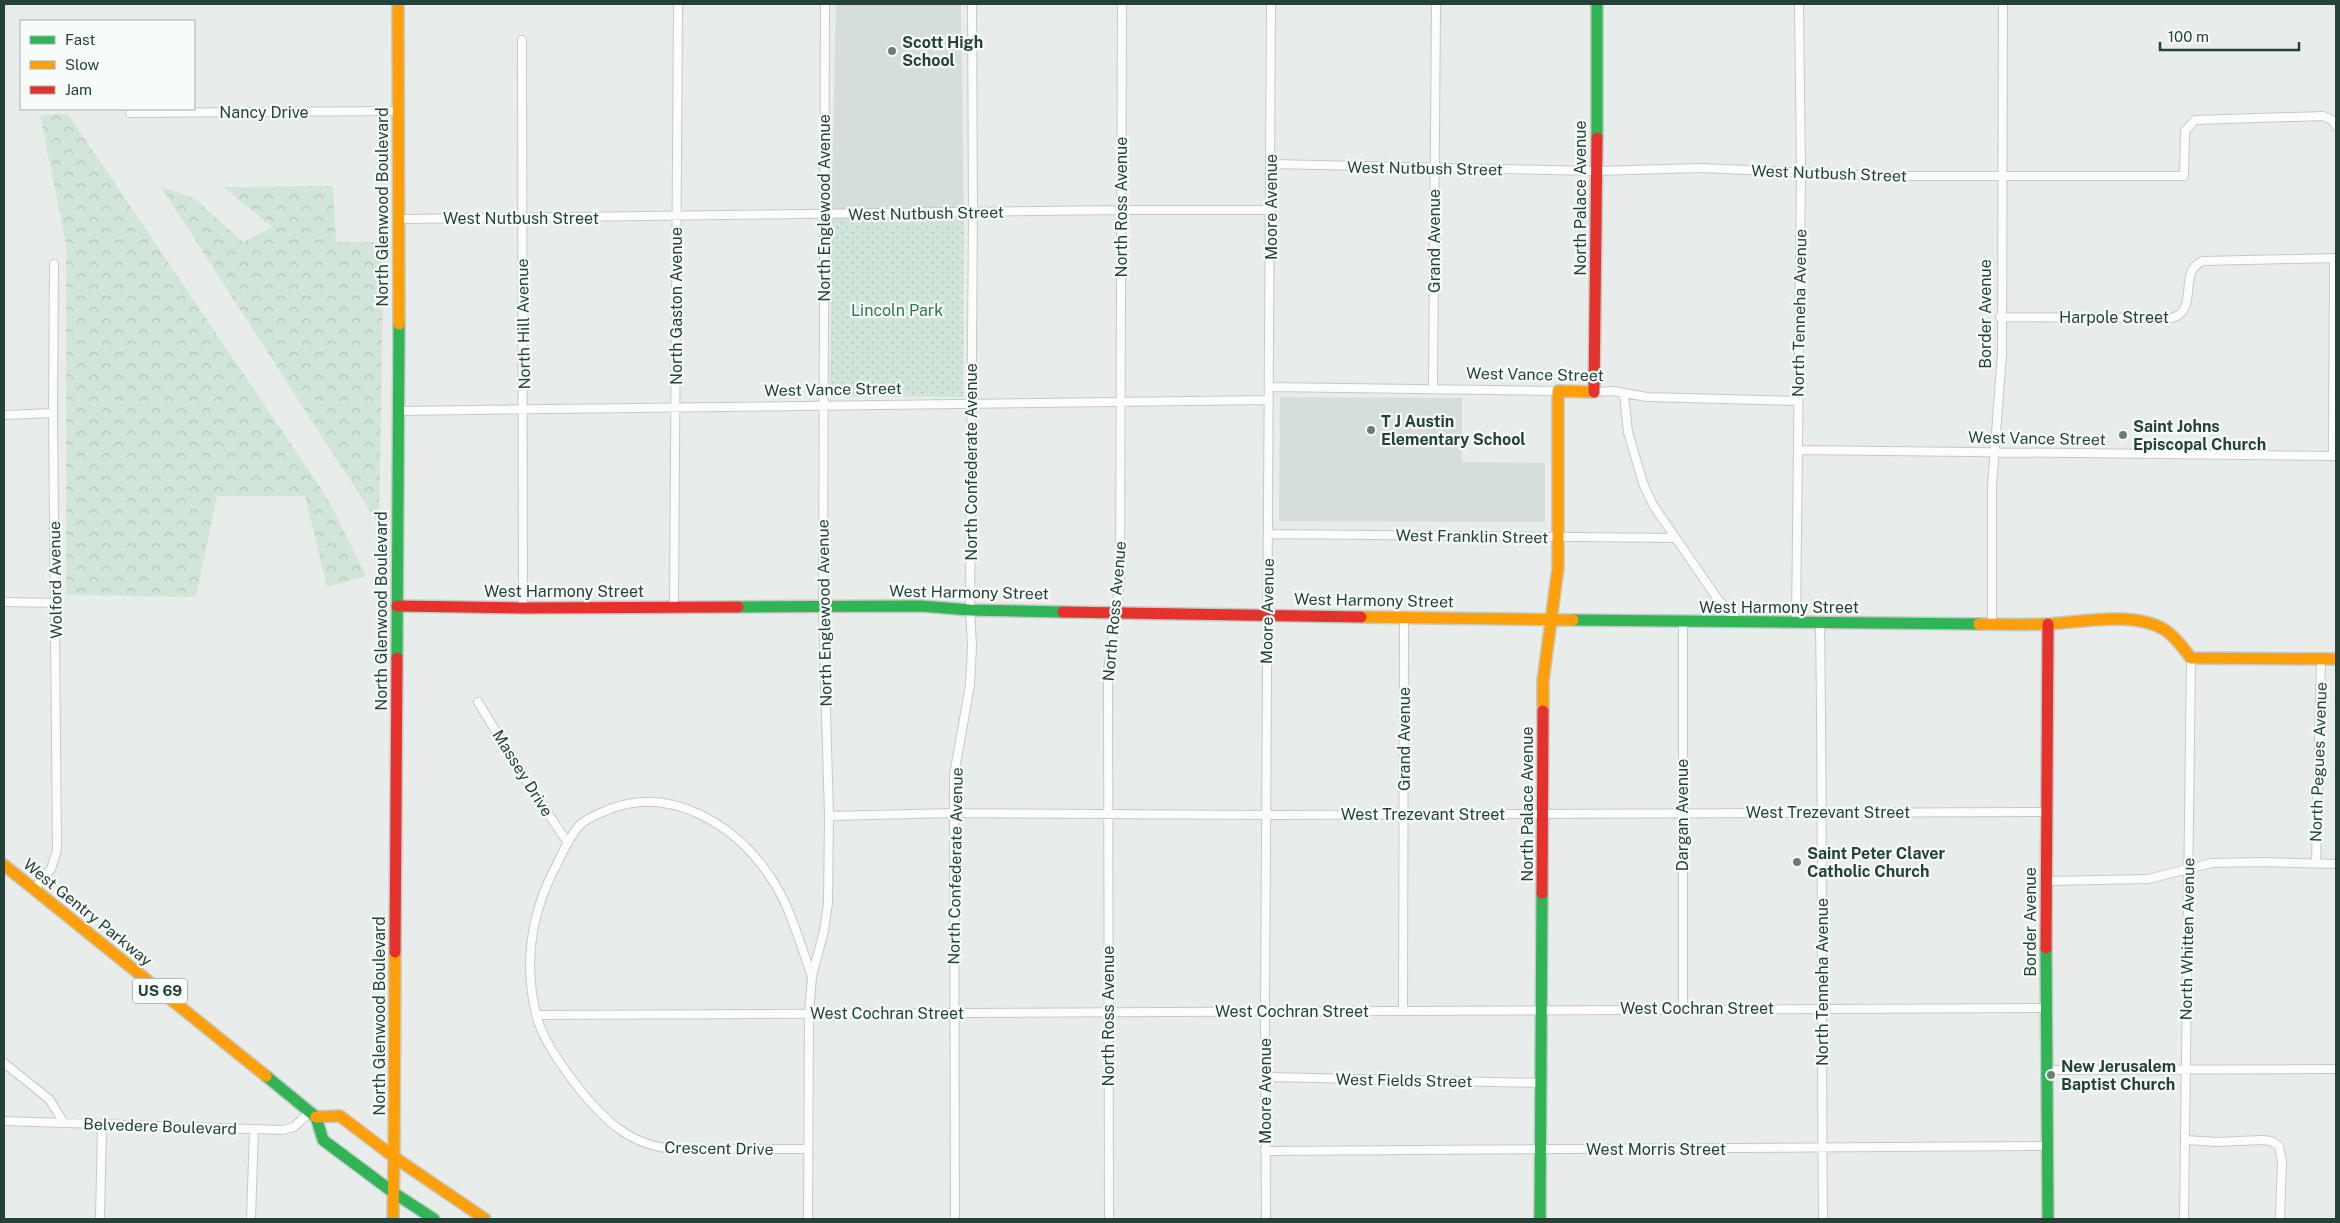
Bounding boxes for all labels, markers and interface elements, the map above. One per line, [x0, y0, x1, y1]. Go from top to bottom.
legend [20, 20, 195, 110]
scale bar [2160, 20, 2299, 52]
text: 100 m [2168, 28, 2209, 45]
text: Fast [65, 31, 95, 48]
place label: Scott High School [902, 33, 983, 70]
marker: Scott High School [886, 45, 898, 57]
text: Slow [65, 56, 100, 73]
text: Jam [65, 81, 92, 98]
street label: Nancy Drive [219, 103, 309, 122]
street label: North Glenwood Boulevard [373, 107, 392, 307]
street label: North Englewood Avenue [815, 114, 834, 302]
street label: North Palace Avenue [1571, 120, 1590, 276]
street label: North Ross Avenue [1112, 137, 1131, 277]
street label: Moore Avenue [1262, 154, 1281, 260]
street label: West Nutbush Street [1347, 158, 1503, 179]
street label: West Nutbush Street [1751, 161, 1907, 186]
street label: Grand Avenue [1425, 189, 1444, 293]
street label: West Nutbush Street [848, 203, 1004, 224]
street label: West Nutbush Street [443, 209, 599, 228]
street label: North Gaston Avenue [667, 227, 686, 385]
street label: North Tenneha Avenue [1789, 229, 1810, 397]
street label: North Hill Avenue [513, 258, 534, 390]
street label: Border Avenue [1976, 259, 1995, 369]
park label: Lincoln Park [851, 301, 943, 320]
street label: Harpole Street [2059, 308, 2169, 327]
street label: North Confederate Avenue [962, 363, 981, 561]
street label: West Vance Street [1466, 364, 1604, 385]
street label: West Vance Street [764, 379, 902, 400]
place label: T J Austin Elementary School [1381, 412, 1526, 449]
place label: Saint Johns Episcopal Church [2133, 417, 2266, 454]
marker: T J Austin Elementary School [1365, 424, 1377, 436]
street label: West Vance Street [1968, 428, 2106, 449]
marker: Saint Johns Episcopal Church [2117, 429, 2129, 441]
street label: North Glenwood Boulevard [372, 511, 391, 711]
street label: North Englewood Avenue [813, 519, 836, 707]
street label: Wolford Avenue [45, 521, 66, 639]
street label: West Franklin Street [1395, 526, 1549, 547]
street label: North Ross Avenue [1099, 540, 1130, 682]
street label: Moore Avenue [1257, 558, 1278, 664]
street label: West Harmony Street [484, 582, 644, 601]
street label: West Harmony Street [889, 582, 1049, 603]
street label: West Harmony Street [1294, 590, 1454, 611]
street label: West Harmony Street [1699, 598, 1859, 617]
street label: North Pegues Avenue [2306, 682, 2331, 842]
street label: Grand Avenue [1395, 687, 1414, 791]
street label: Massey Drive [488, 726, 557, 820]
street label: North Palace Avenue [1518, 726, 1537, 882]
street label: Dargan Avenue [1673, 759, 1692, 871]
street label: North Confederate Avenue [944, 767, 967, 965]
street label: West Trezevant Street [1746, 803, 1910, 822]
street label: West Trezevant Street [1341, 805, 1505, 824]
place label: Saint Peter Claver Catholic Church [1807, 844, 1946, 881]
street label: West Gentry Parkway [19, 855, 156, 970]
marker: Saint Peter Claver Catholic Church [1791, 856, 1803, 868]
street label: North Whitten Avenue [2177, 857, 2198, 1021]
street label: Border Avenue [2021, 867, 2040, 977]
street label: North Tenneha Avenue [1813, 898, 1832, 1066]
street label: North Glenwood Boulevard [370, 916, 389, 1116]
street label: North Ross Avenue [1099, 946, 1118, 1086]
road number: US 69 [132, 978, 188, 1004]
street label: West Cochran Street [1620, 999, 1774, 1018]
street label: West Cochran Street [1215, 1002, 1369, 1021]
street label: West Cochran Street [810, 1004, 964, 1023]
street label: Moore Avenue [1256, 1038, 1275, 1144]
place label: New Jerusalem Baptist Church [2061, 1057, 2176, 1094]
marker: New Jerusalem Baptist Church [2045, 1069, 2057, 1081]
street label: West Fields Street [1335, 1070, 1473, 1091]
street label: Belvedere Boulevard [83, 1114, 237, 1139]
street label: Crescent Drive [664, 1138, 774, 1159]
street label: West Morris Street [1586, 1140, 1726, 1159]

